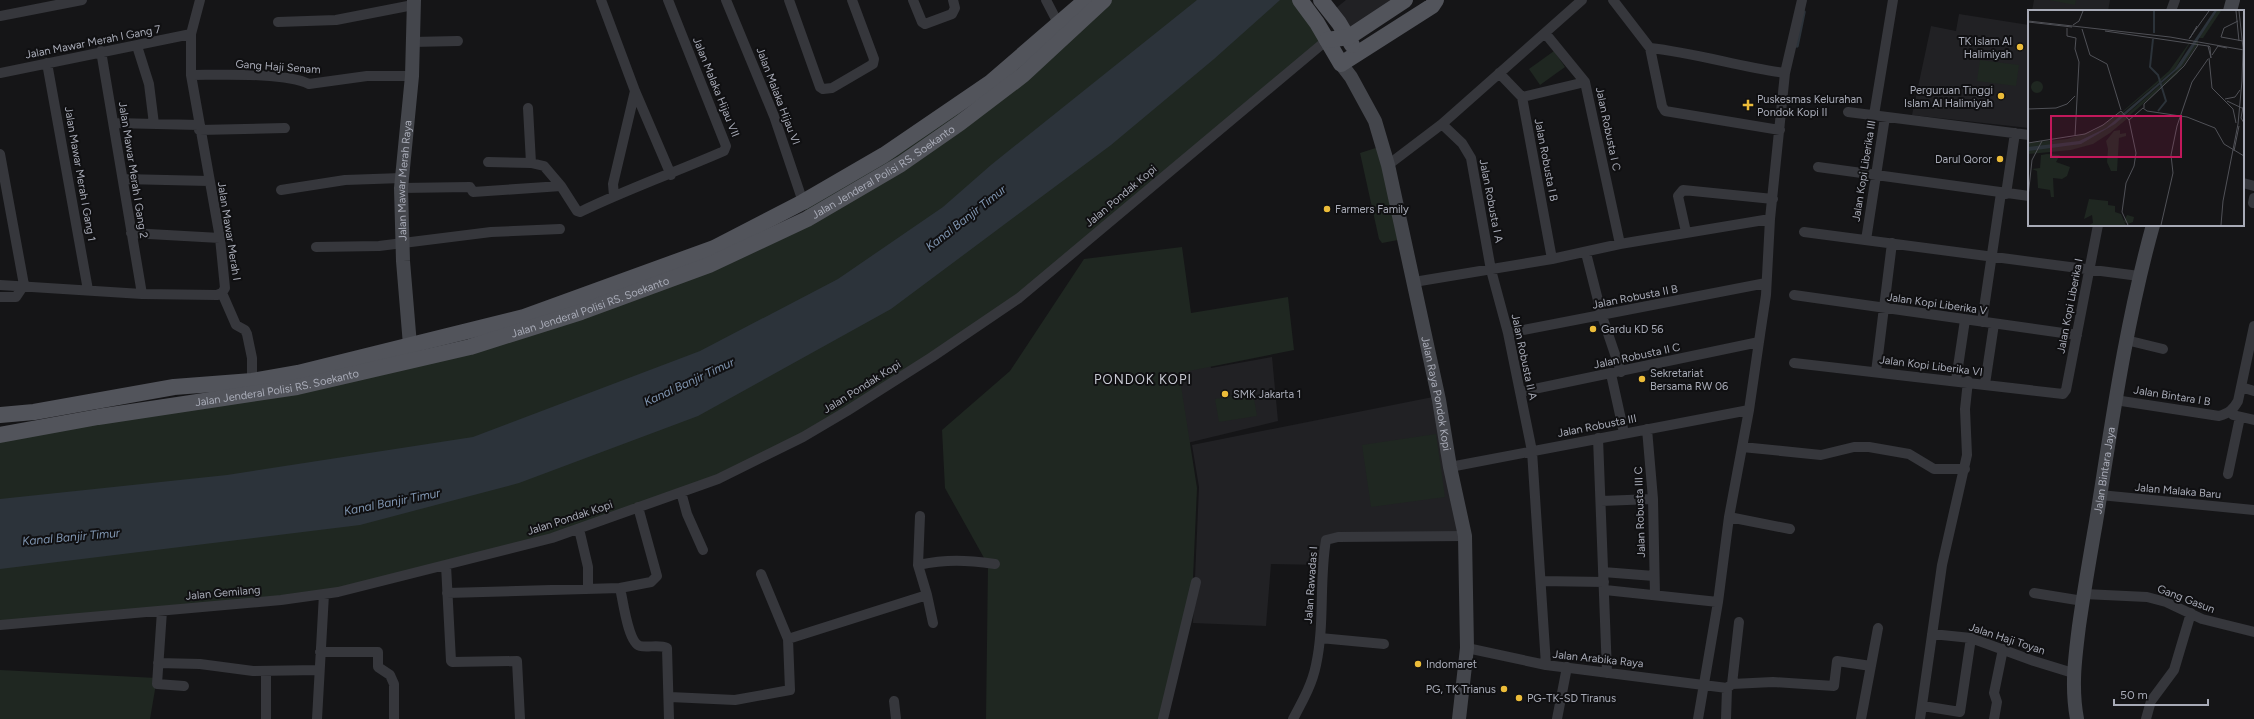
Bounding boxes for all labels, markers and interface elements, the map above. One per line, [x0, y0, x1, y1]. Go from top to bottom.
inset map [2028, 10, 2244, 226]
street label: Jalan Mawar Merah I Gang 7 [24, 22, 162, 62]
street label: Jalan Malaka Hijau VII [690, 35, 742, 139]
place label: TK Islam Al Halimiyah [1958, 35, 2012, 61]
marker: TK Islam Al Halimiyah [2015, 42, 2025, 52]
street label: Jalan Malaka Hijau VI [753, 45, 803, 147]
street label: Gang Haji Senam [235, 58, 321, 76]
place label: Perguruan Tinggi Islam Al Halimiyah [1904, 84, 1993, 110]
street label: Jalan Robusta I C [1593, 86, 1623, 172]
marker: Perguruan Tinggi Islam Al Halimiyah [1996, 91, 2006, 101]
place label: Puskesmas Kelurahan Pondok Kopi II [1757, 93, 1862, 119]
marker: Puskesmas Kelurahan Pondok Kopi II [1742, 99, 1754, 111]
street label: Jalan Mawar Merah I Gang 2 [116, 101, 150, 239]
street label: Jalan Mawar Merah I Gang 1 [62, 106, 98, 242]
street label: Jalan Robusta I B [1532, 118, 1560, 203]
street label: Jalan Kopi Liberika III [1850, 119, 1878, 223]
street label: Jalan Mawar Merah Raya [394, 120, 414, 241]
street label: Jalan Jenderal Polisi RS. Soekanto [809, 122, 957, 221]
place label: Darul Qoror [1935, 153, 1992, 166]
marker: Darul Qoror [1995, 154, 2005, 164]
street label: Jalan Robusta I A [1477, 158, 1506, 244]
street label: Jalan Pondak Kopi [1083, 162, 1159, 230]
street label: Jalan Mawar Merah I [215, 181, 243, 281]
water label: Kanal Banjir Timur [923, 182, 1010, 254]
place label: Farmers Family [1335, 203, 1409, 216]
marker: Farmers Family [1322, 204, 1332, 214]
street label: Jalan Kopi Liberika I [2054, 257, 2086, 355]
street label: Jalan Jenderal Polisi RS. Soekanto [509, 274, 671, 340]
street label: Jalan Robusta II B [1591, 282, 1679, 312]
street label: Jalan Kopi Liberika V [1886, 291, 1988, 318]
street label: Jalan Robusta II A [1509, 313, 1540, 402]
place label: Gardu KD 56 [1601, 323, 1664, 336]
marker: Gardu KD 56 [1588, 324, 1598, 334]
street label: Jalan Raya Pondok Kopi [1419, 335, 1454, 452]
street label: Jalan Robusta II C [1593, 340, 1682, 372]
street label: Jalan Kopi Liberika VI [1879, 353, 1983, 379]
water label: Kanal Banjir Timur [642, 355, 737, 409]
street label: Jalan Pondak Kopi [821, 358, 903, 416]
street label: Jalan Jenderal Polisi RS. Soekanto [194, 366, 360, 409]
place label: Sekretariat Bersama RW 06 [1650, 367, 1728, 393]
district label: PONDOK KOPI [1094, 372, 1192, 387]
marker: Sekretariat Bersama RW 06 [1637, 374, 1647, 384]
street label: Jalan Bintara I B [2133, 383, 2212, 409]
place label: SMK Jakarta 1 [1233, 388, 1301, 401]
marker: SMK Jakarta 1 [1220, 389, 1230, 399]
street label: Jalan Robusta III [1556, 412, 1638, 440]
street label: Jalan Bintara Jaya [2091, 426, 2118, 515]
street label: Jalan Robusta III C [1632, 466, 1648, 558]
street label: Jalan Malaka Baru [2134, 481, 2222, 501]
water label: Kanal Banjir Timur [343, 486, 442, 518]
street label: Jalan Pondak Kopi [526, 498, 614, 538]
water label: Kanal Banjir Timur [22, 526, 121, 548]
street label: Jalan Rawadas I [1302, 546, 1320, 624]
street label: Gang Gasun [2155, 582, 2217, 616]
street label: Jalan Gemilang [185, 583, 261, 603]
street label: Jalan Haji Toyan [1967, 621, 2047, 657]
street label: Jalan Arabika Raya [1552, 648, 1644, 670]
place label: Indomaret [1426, 658, 1477, 671]
marker: Indomaret [1413, 659, 1423, 669]
scale bar [2114, 681, 2208, 707]
place label: PG, TK Trianus [1426, 683, 1496, 696]
marker: PG, TK Trianus [1499, 684, 1509, 694]
text: 50 m [2120, 688, 2148, 702]
place label: PG-TK-SD Tiranus [1527, 692, 1616, 705]
marker: PG-TK-SD Tiranus [1514, 693, 1524, 703]

